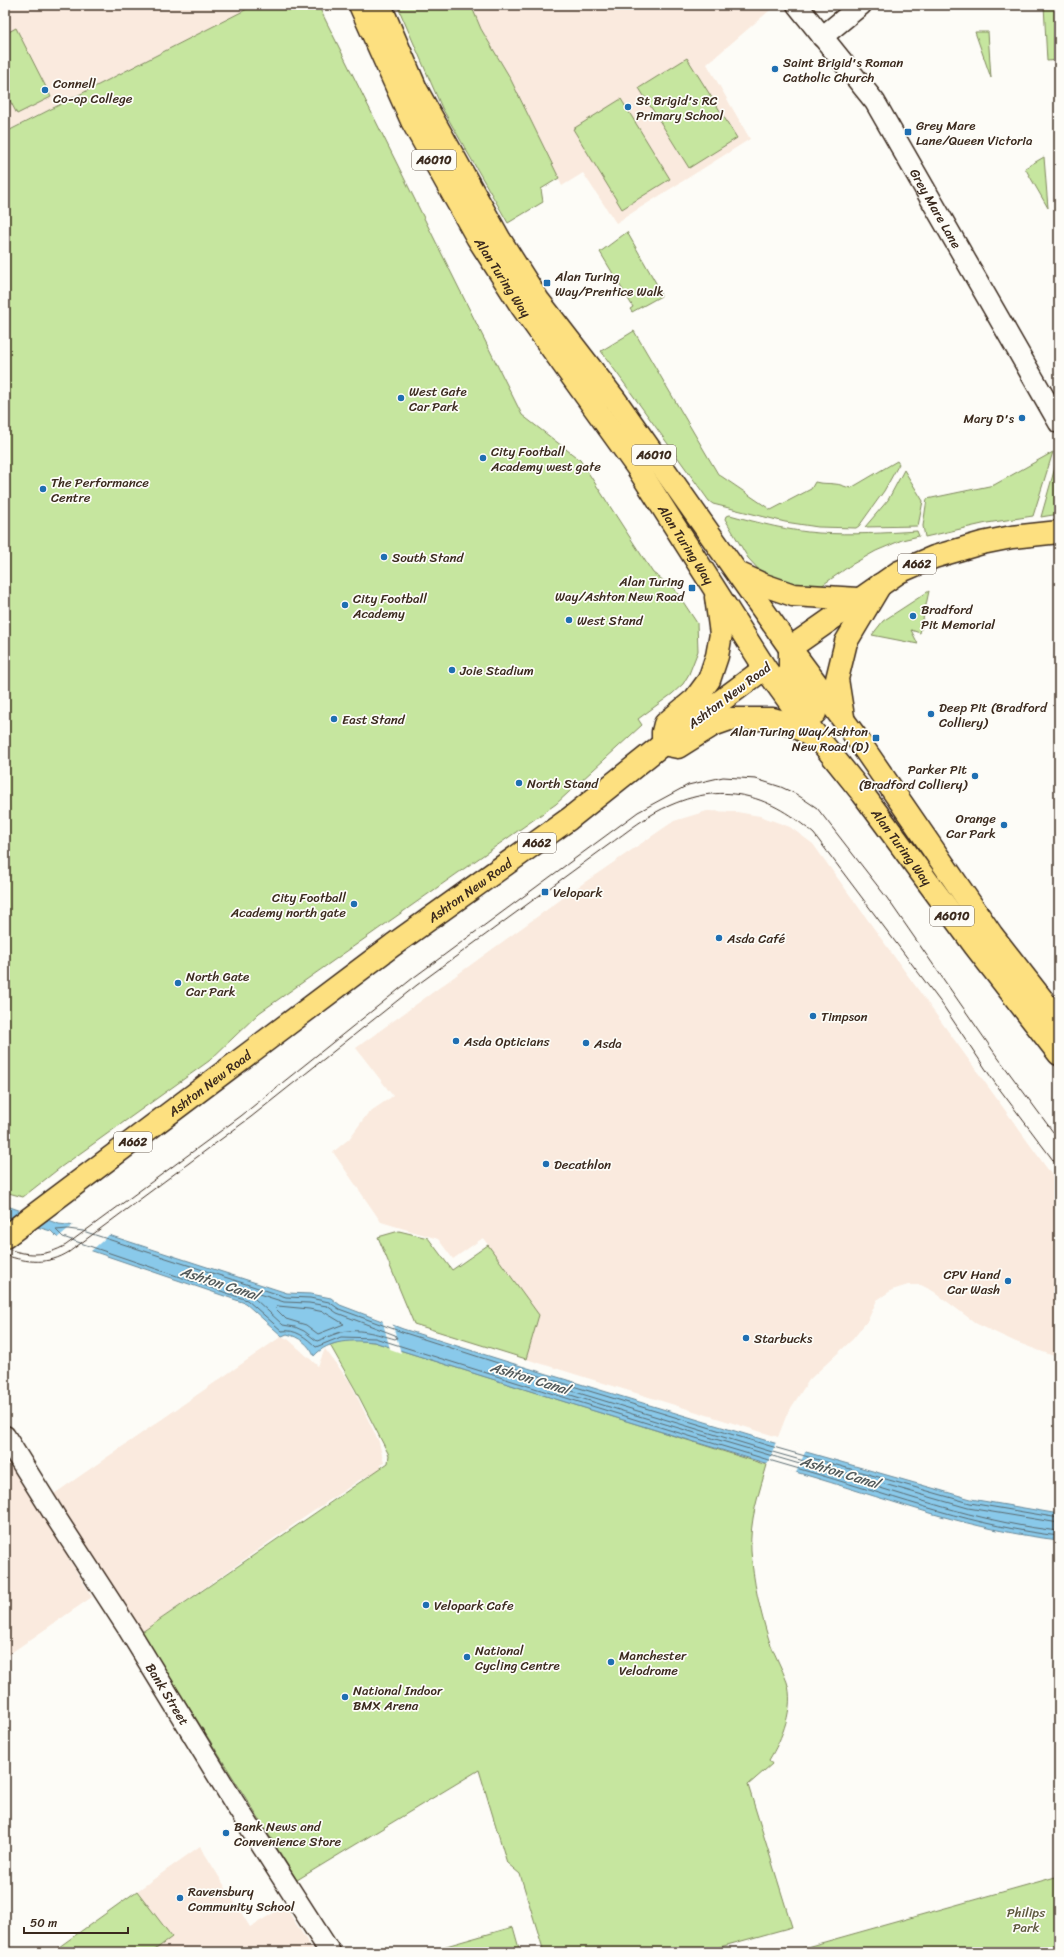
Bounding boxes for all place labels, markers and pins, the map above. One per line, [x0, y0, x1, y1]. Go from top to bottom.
place label: Saint Brigid's Roman Catholic Church [783, 51, 903, 89]
marker: Saint Brigid's Roman Catholic Church [770, 64, 780, 74]
place label: Connell Co-op College [53, 72, 133, 110]
marker: Connell Co-op College [40, 85, 50, 95]
place label: St Brigid's RC Primary School [636, 89, 723, 127]
marker: St Brigid's RC Primary School [623, 102, 633, 112]
place label: Grey Mare Lane/Queen Victoria [916, 114, 1033, 152]
marker: Grey Mare Lane/Queen Victoria [903, 127, 913, 137]
place label: Alan Turing Way/Prentice Walk [554, 265, 664, 303]
marker: Alan Turing Way/Prentice Walk [542, 278, 552, 288]
place label: West Gate Car Park [409, 380, 467, 418]
marker: West Gate Car Park [396, 393, 406, 403]
place label: Mary D's [963, 407, 1015, 430]
marker: Mary D's [1017, 413, 1027, 423]
place label: City Football Academy west gate [490, 440, 601, 478]
marker: City Football Academy west gate [478, 453, 488, 463]
place label: The Performance Centre [51, 471, 149, 509]
marker: The Performance Centre [38, 484, 48, 494]
place label: South Stand [392, 546, 465, 569]
marker: South Stand [379, 552, 389, 562]
place label: Alan Turing Way/Ashton New Road [555, 570, 685, 608]
marker: Alan Turing Way/Ashton New Road [687, 583, 697, 593]
place label: City Football Academy [352, 587, 427, 625]
place label: Bradford Pit Memorial [921, 598, 995, 636]
marker: City Football Academy [340, 600, 350, 610]
place label: West Stand [577, 609, 644, 632]
marker: Bradford Pit Memorial [908, 611, 918, 621]
marker: West Stand [564, 615, 574, 625]
place label: Joie Stadium [459, 659, 534, 682]
marker: Joie Stadium [447, 665, 457, 675]
place label: Deep Pit (Bradford Colliery) [939, 696, 1048, 734]
place label: East Stand [342, 708, 406, 731]
marker: Deep Pit (Bradford Colliery) [926, 709, 936, 719]
marker: East Stand [329, 714, 339, 724]
place label: Alan Turing Way/Ashton New Road (D) [729, 720, 869, 758]
marker: Alan Turing Way/Ashton New Road (D) [871, 733, 881, 743]
place label: Parker Pit (Bradford Colliery) [859, 758, 968, 796]
marker: Parker Pit (Bradford Colliery) [970, 771, 980, 781]
place label: North Stand [527, 772, 599, 795]
marker: North Stand [514, 778, 524, 788]
place label: Orange Car Park [946, 807, 996, 845]
marker: Orange Car Park [999, 820, 1009, 830]
place label: Velopark [553, 881, 602, 904]
place label: City Football Academy north gate [230, 886, 346, 924]
marker: Velopark [540, 887, 550, 897]
marker: City Football Academy north gate [349, 899, 359, 909]
place label: Asda Café [726, 927, 786, 950]
marker: Asda Café [714, 933, 724, 943]
place label: North Gate Car Park [186, 965, 249, 1003]
marker: North Gate Car Park [173, 978, 183, 988]
place label: Timpson [821, 1005, 868, 1028]
marker: Timpson [808, 1011, 818, 1021]
place label: Asda Opticians [463, 1030, 550, 1053]
place label: Asda [593, 1032, 622, 1055]
marker: Asda Opticians [451, 1036, 461, 1046]
marker: Asda [581, 1038, 591, 1048]
place label: Decathlon [554, 1153, 611, 1176]
marker: Decathlon [541, 1159, 551, 1169]
place label: CPV Hand Car Wash [944, 1263, 1001, 1301]
marker: CPV Hand Car Wash [1003, 1276, 1013, 1286]
place label: Starbucks [754, 1327, 813, 1350]
marker: Starbucks [741, 1333, 751, 1343]
place label: Velopark Cafe [434, 1594, 514, 1617]
marker: Velopark Cafe [421, 1600, 431, 1610]
place label: National Cycling Centre [475, 1639, 560, 1677]
place label: Manchester Velodrome [619, 1644, 687, 1682]
marker: National Cycling Centre [462, 1652, 472, 1662]
marker: Manchester Velodrome [606, 1657, 616, 1667]
place label: National Indoor BMX Arena [353, 1679, 443, 1717]
marker: National Indoor BMX Arena [340, 1692, 350, 1702]
place label: Bank News and Convenience Store [234, 1815, 342, 1853]
marker: Bank News and Convenience Store [221, 1828, 231, 1838]
place label: Ravensbury Community School [188, 1880, 295, 1918]
marker: Ravensbury Community School [175, 1893, 185, 1903]

